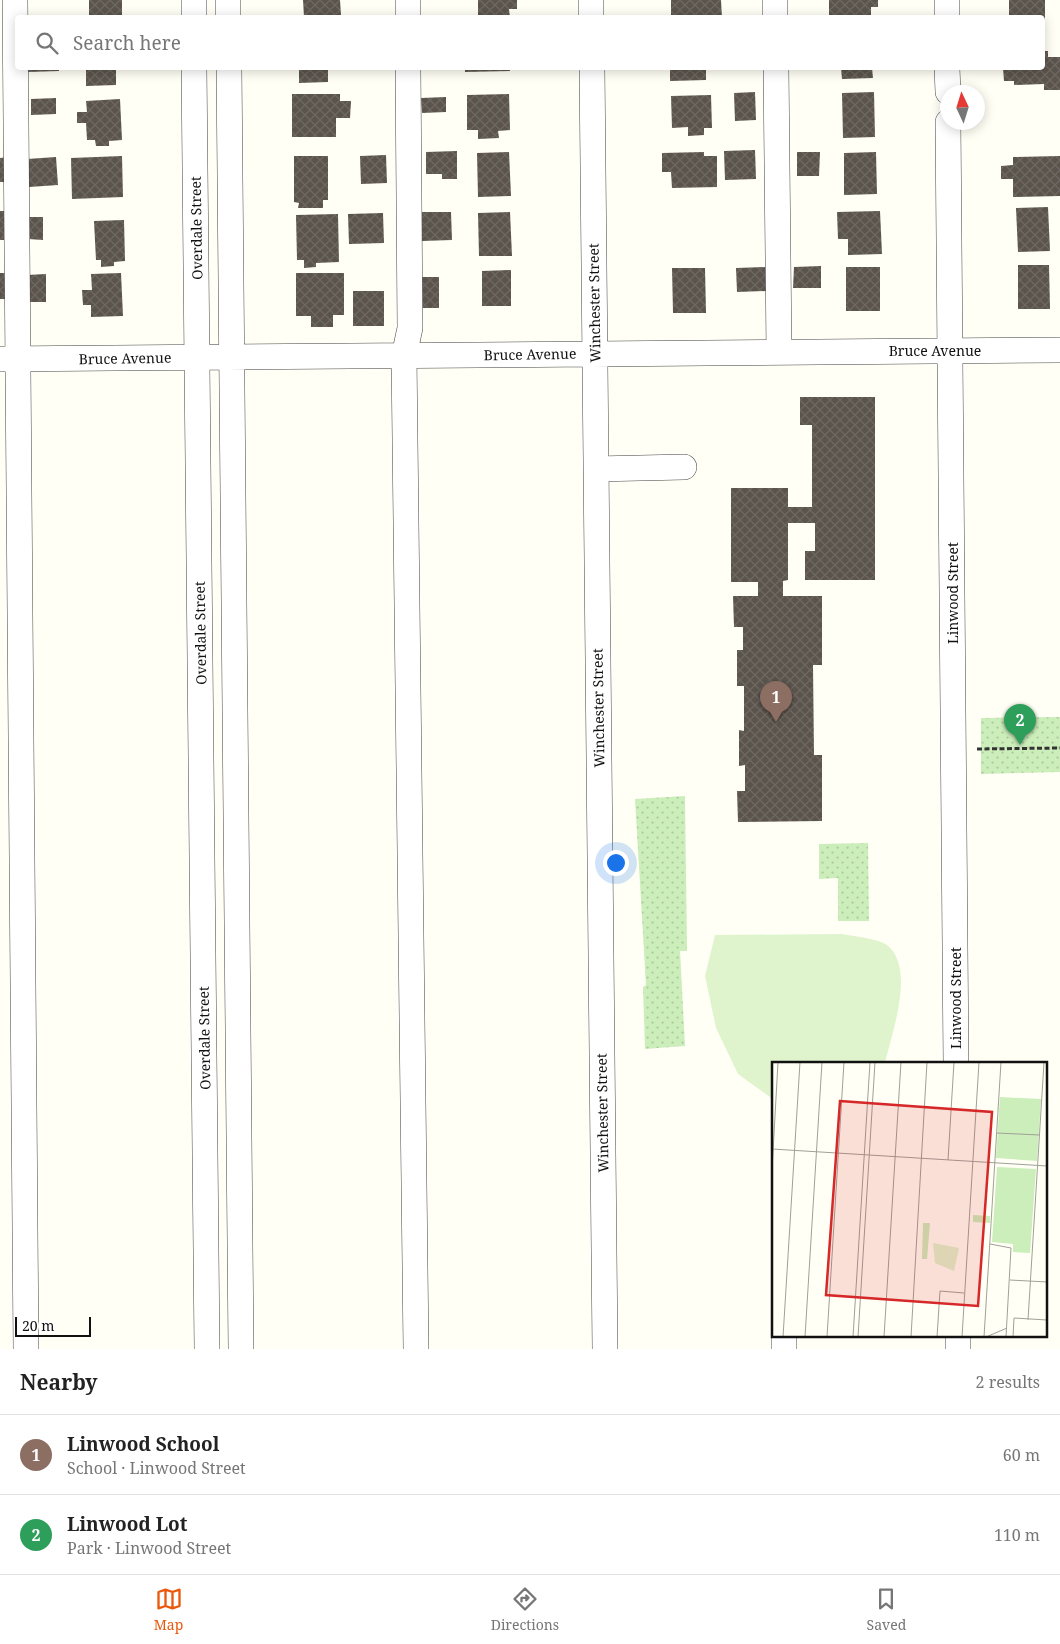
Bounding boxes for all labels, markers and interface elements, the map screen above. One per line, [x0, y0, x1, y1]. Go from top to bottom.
search box [15, 15, 1045, 70]
icon: search [33, 29, 61, 57]
text: Search here [73, 30, 181, 56]
north arrow [940, 85, 985, 130]
street label: Overdale Street [186, 176, 206, 280]
street label: Winchester Street [583, 243, 605, 363]
street label: Bruce Avenue [889, 341, 981, 360]
street label: Bruce Avenue [483, 344, 577, 364]
street label: Bruce Avenue [78, 348, 172, 368]
street label: Linwood Street [943, 542, 962, 644]
street label: Overdale Street [190, 581, 210, 685]
street label: Winchester Street [587, 648, 609, 768]
pin: 1 [760, 681, 792, 722]
pin: 2 [1004, 704, 1036, 745]
your location [603, 850, 629, 876]
street label: Linwood Street [946, 947, 965, 1049]
street label: Overdale Street [194, 986, 214, 1090]
street label: Winchester Street [591, 1053, 613, 1173]
inset map [772, 1062, 1048, 1336]
scale bar [15, 1314, 91, 1337]
text: 20 m [22, 1316, 55, 1335]
text: Nearby [20, 1368, 98, 1396]
text: 2 results [976, 1371, 1040, 1393]
text: Linwood School [67, 1431, 219, 1457]
text: 1 [31, 1444, 41, 1466]
text: 60 m [1003, 1444, 1040, 1466]
text: School · Linwood Street [67, 1457, 246, 1479]
text: Linwood Lot [67, 1511, 187, 1537]
text: 2 [31, 1524, 41, 1546]
text: 110 m [994, 1524, 1040, 1546]
text: Park · Linwood Street [67, 1537, 231, 1559]
tab: Map [154, 1585, 183, 1634]
tab: Directions [491, 1585, 559, 1634]
tab: Saved [867, 1585, 906, 1634]

